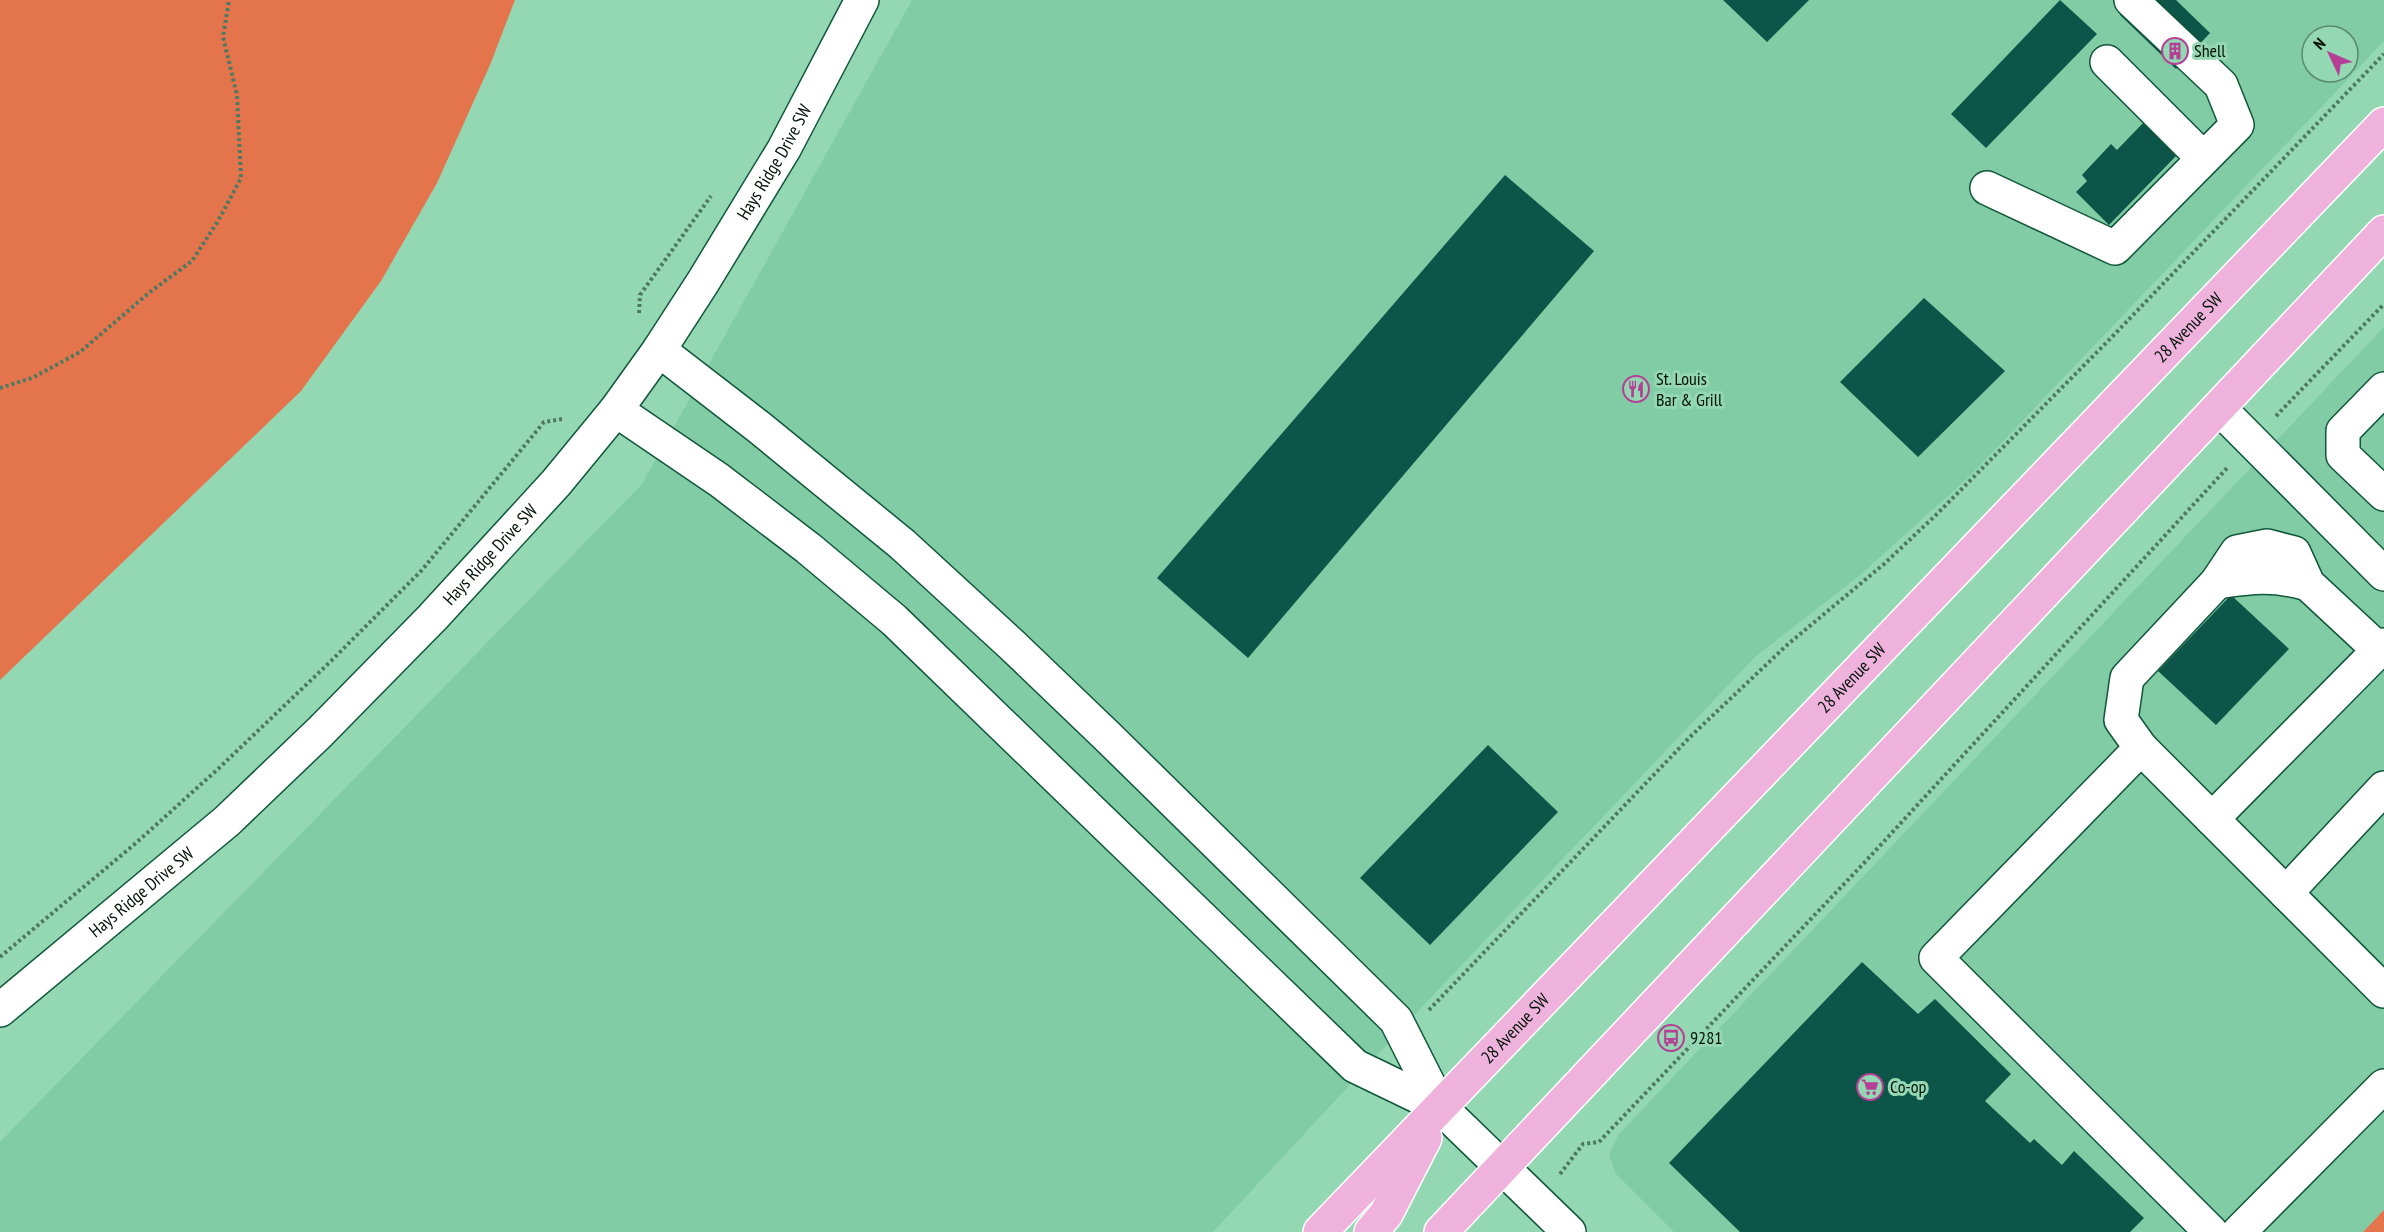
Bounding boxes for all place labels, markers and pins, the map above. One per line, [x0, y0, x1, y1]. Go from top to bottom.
building icon: Shell [2160, 36, 2190, 66]
place label: Shell [2194, 39, 2226, 62]
place label: St. Louis Bar & Grill [1656, 367, 1723, 411]
restaurant icon: St. Louis Bar & Grill [1621, 374, 1651, 404]
bus stop icon: 9281 [1656, 1023, 1686, 1053]
place label: 9281 [1690, 1026, 1722, 1049]
supermarket icon: Co-op [1855, 1072, 1885, 1102]
place label: Co-op [1890, 1075, 1927, 1098]

